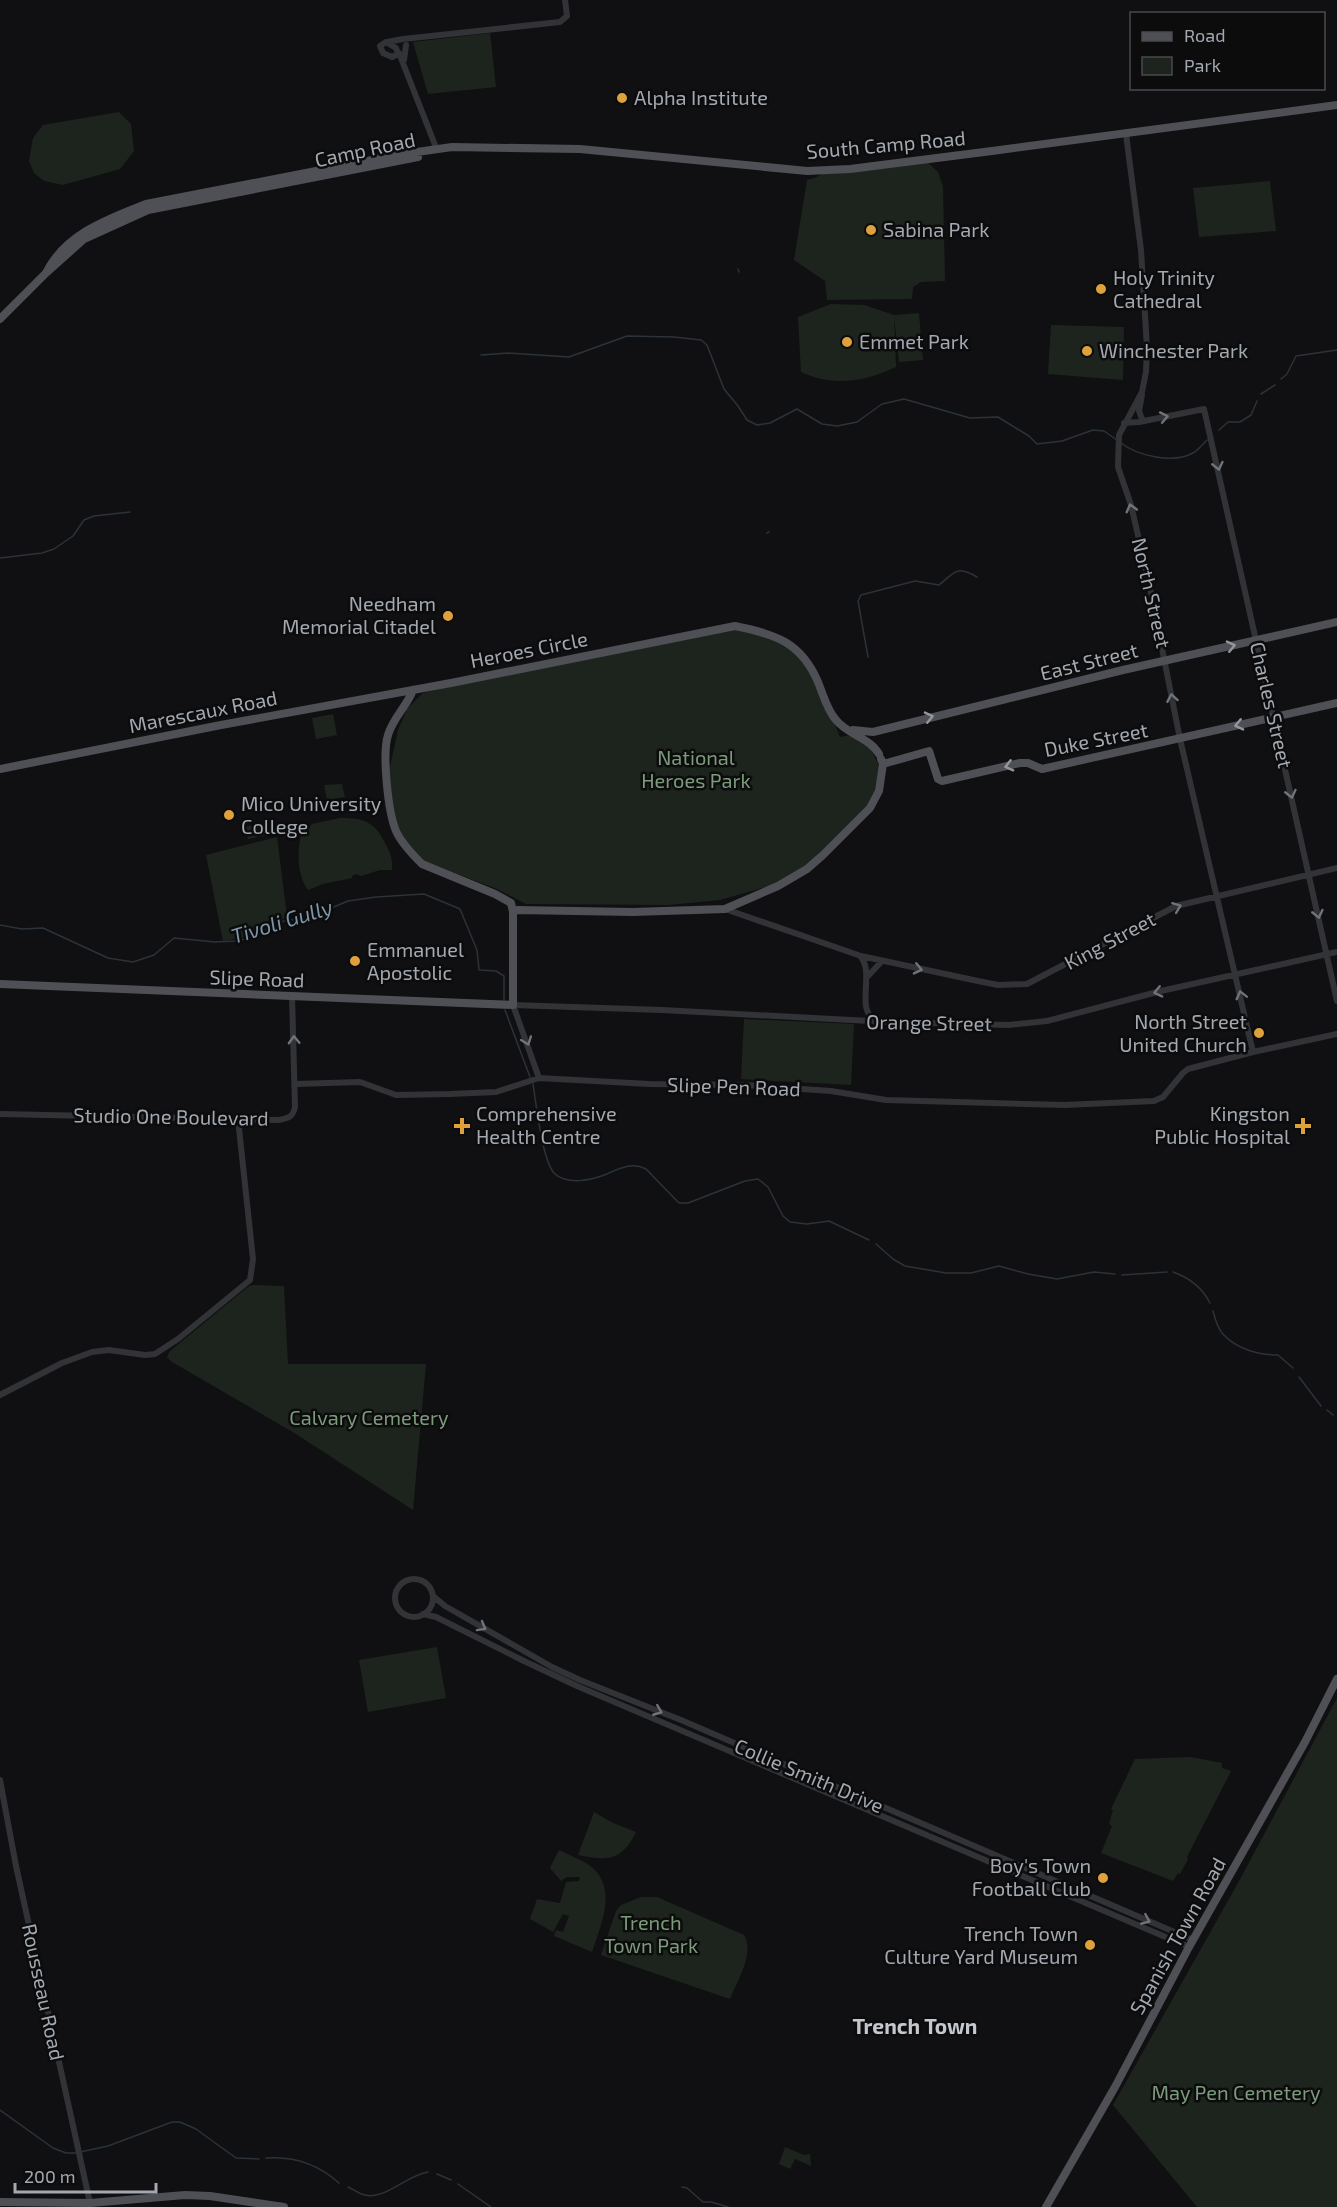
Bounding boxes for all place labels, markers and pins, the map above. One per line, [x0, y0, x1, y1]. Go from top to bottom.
place label: Alpha Institute [634, 85, 768, 109]
marker: Alpha Institute [615, 91, 629, 105]
place label: Sabina Park [883, 217, 990, 241]
marker: Sabina Park [864, 223, 878, 237]
place label: Holy Trinity Cathedral [1113, 265, 1215, 312]
marker: Holy Trinity Cathedral [1094, 282, 1108, 296]
place label: Emmet Park [859, 329, 969, 353]
marker: Emmet Park [840, 335, 854, 349]
place label: Winchester Park [1099, 338, 1248, 362]
marker: Winchester Park [1080, 344, 1094, 358]
place label: Needham Memorial Citadel [282, 591, 436, 638]
marker: Needham Memorial Citadel [441, 609, 455, 623]
place label: Mico University College [241, 791, 382, 838]
marker: Mico University College [222, 808, 236, 822]
place label: Emmanuel Apostolic [367, 937, 464, 984]
marker: Emmanuel Apostolic [348, 954, 362, 968]
place label: North Street United Church [1119, 1009, 1247, 1056]
marker: North Street United Church [1252, 1026, 1266, 1040]
place label: Comprehensive Health Centre [476, 1101, 617, 1148]
place label: Kingston Public Hospital [1154, 1101, 1290, 1148]
marker: Comprehensive Health Centre [453, 1117, 471, 1135]
marker: Kingston Public Hospital [1294, 1117, 1312, 1135]
place label: Boy's Town Football Club [972, 1853, 1091, 1900]
marker: Boy's Town Football Club [1096, 1871, 1110, 1885]
place label: Trench Town Culture Yard Museum [884, 1921, 1078, 1968]
marker: Trench Town Culture Yard Museum [1083, 1938, 1097, 1952]

